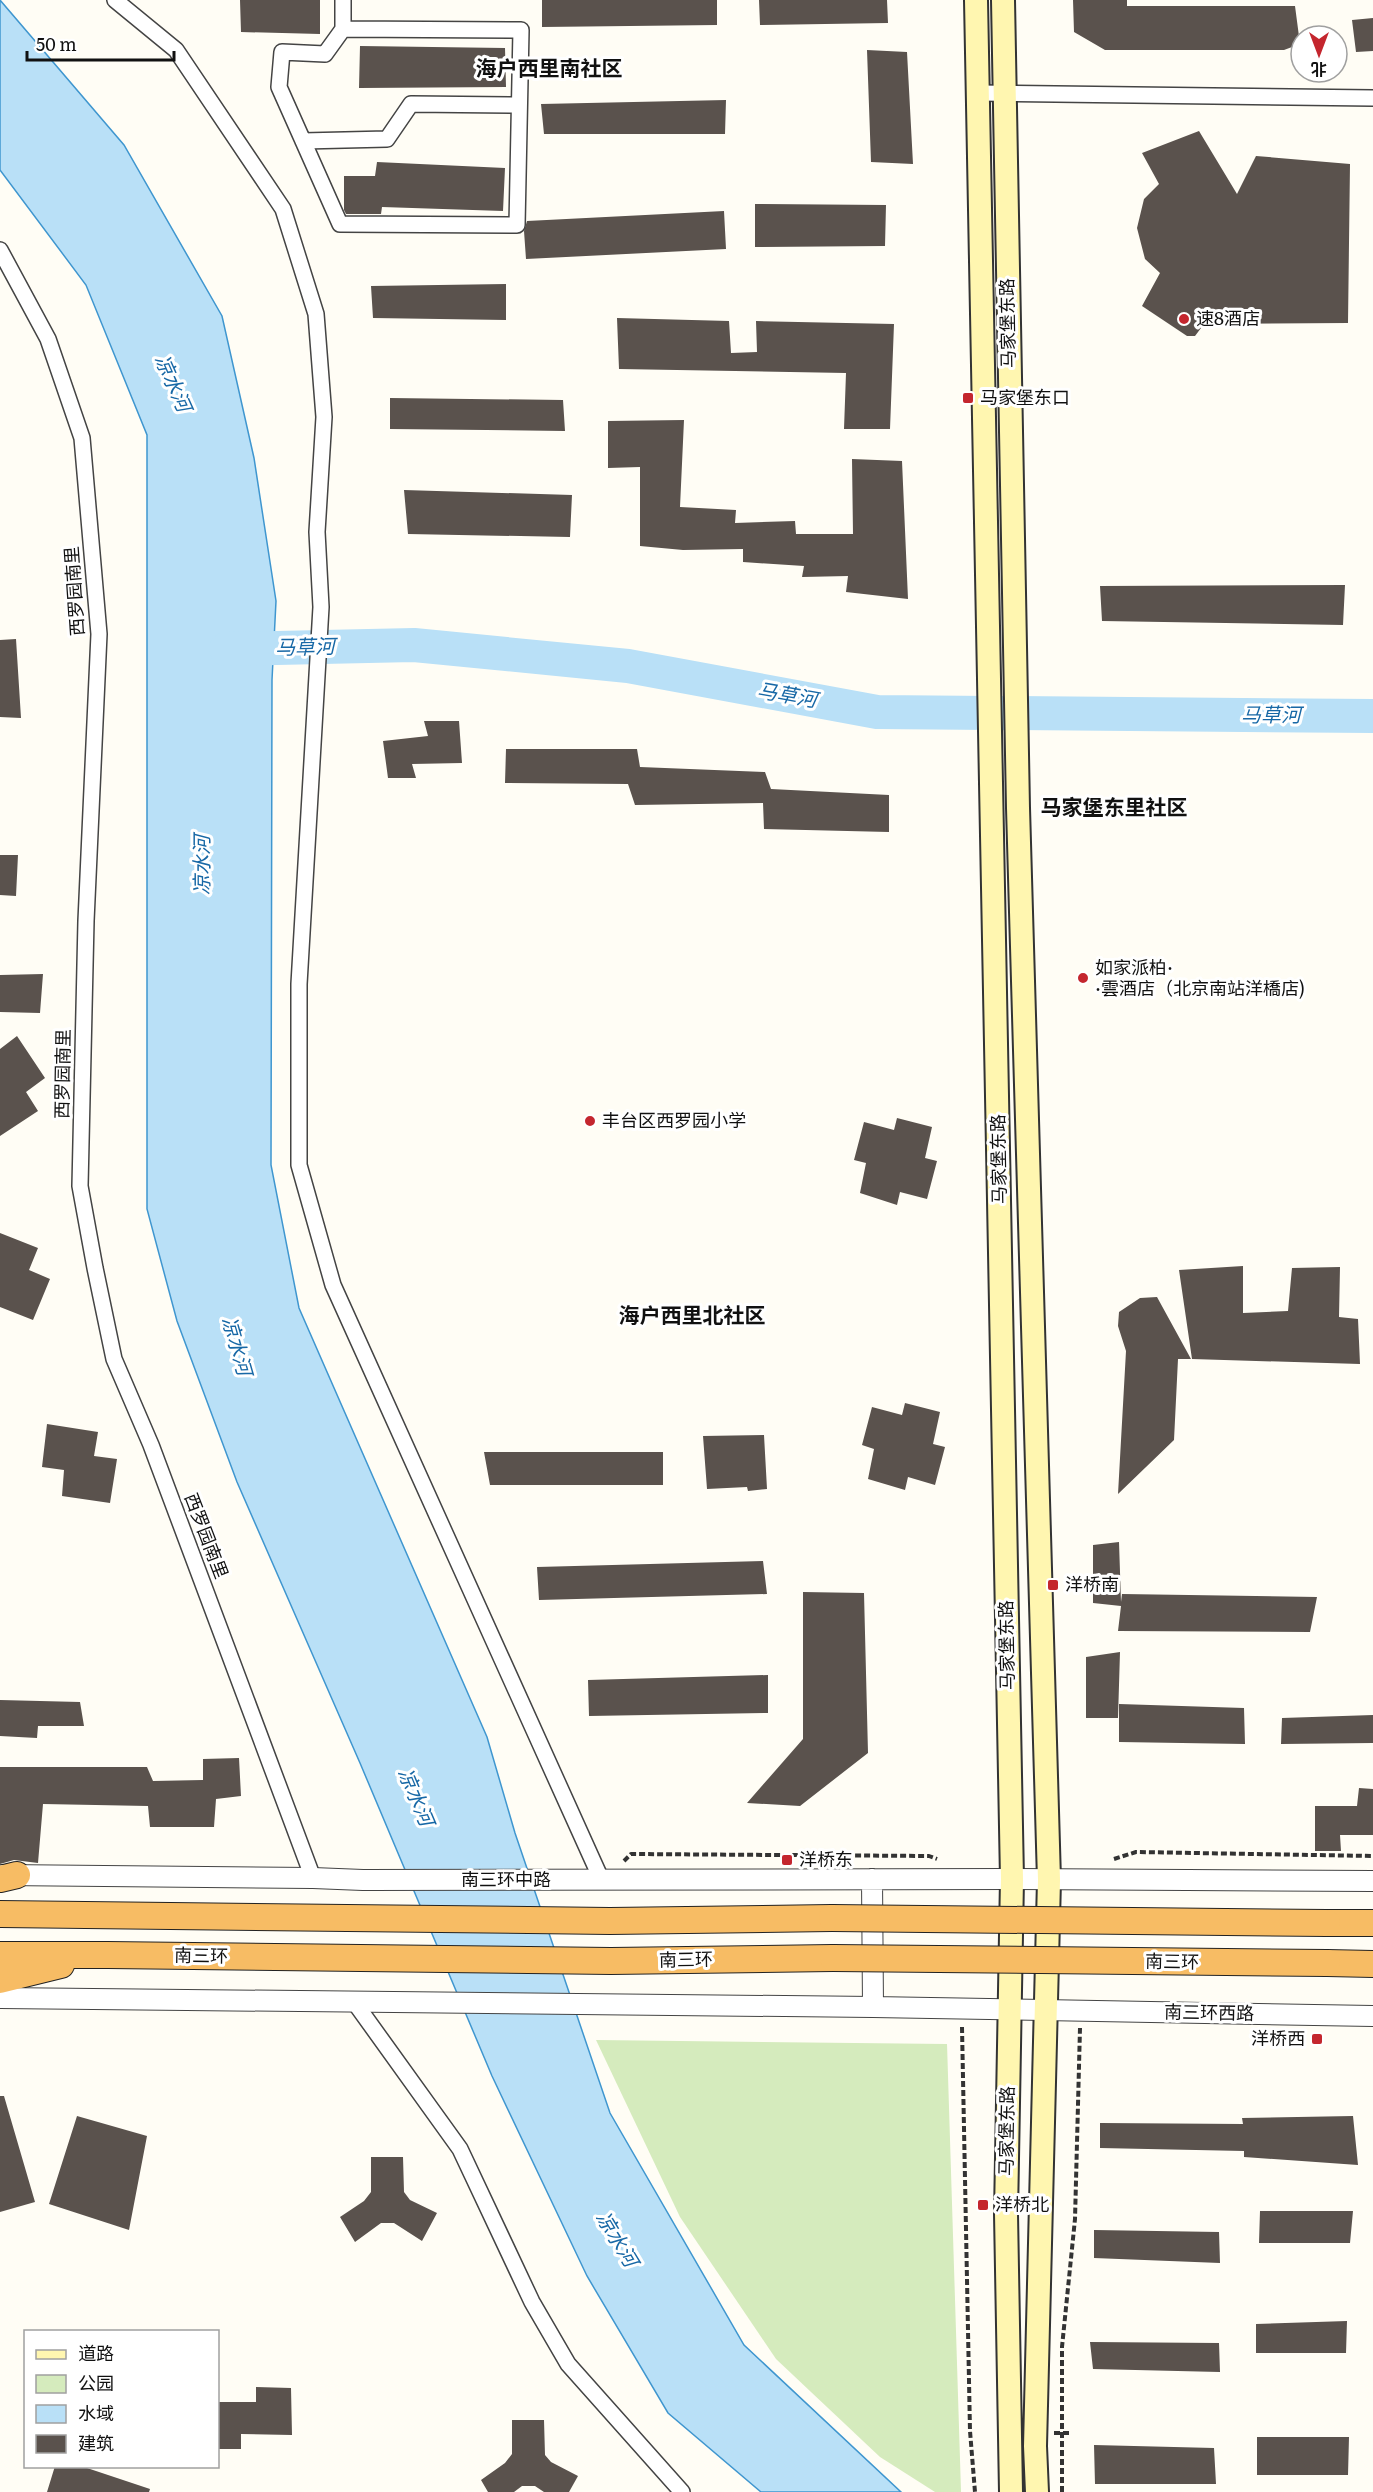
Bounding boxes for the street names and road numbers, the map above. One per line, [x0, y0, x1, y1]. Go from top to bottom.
street label: 马家堡东路 [992, 278, 1021, 368]
street label: 西罗园南里 [57, 545, 90, 637]
street label: 西罗园南里 [47, 1029, 76, 1119]
street label: 马家堡东路 [983, 1114, 1012, 1204]
street label: 西罗园南里 [179, 1489, 236, 1582]
street label: 马家堡东路 [991, 1600, 1020, 1690]
street label: 南三环中路 [461, 1865, 551, 1892]
street label: 南三环 [174, 1941, 228, 1968]
street label: 南三环 [659, 1945, 713, 1972]
street label: 南三环 [1145, 1947, 1199, 1974]
street label: 南三环西路 [1164, 1997, 1254, 2026]
street label: 马家堡东路 [991, 2086, 1020, 2176]

